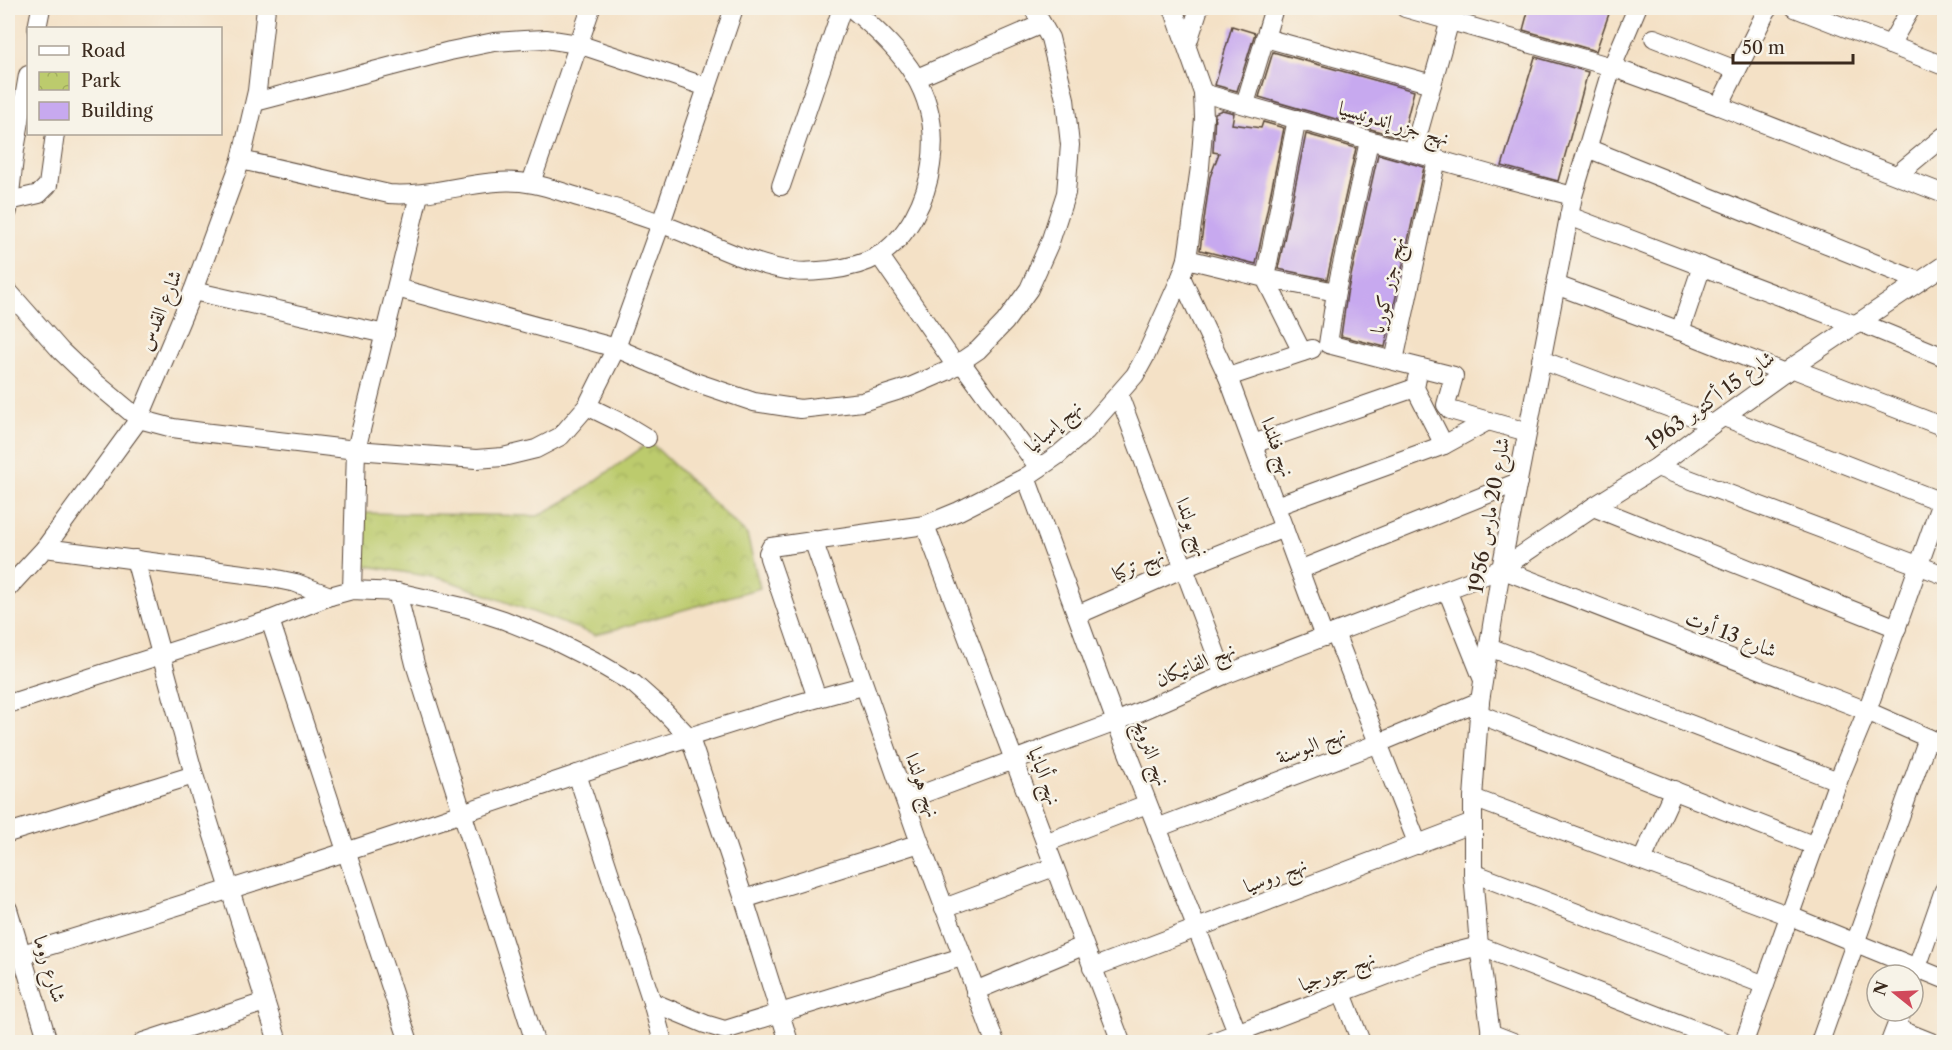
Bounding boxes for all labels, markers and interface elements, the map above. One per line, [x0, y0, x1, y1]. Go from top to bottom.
legend [27, 27, 222, 135]
scale bar [1733, 27, 1853, 65]
text: 50 m [1742, 37, 1785, 59]
text: Road [81, 40, 126, 62]
text: Park [81, 70, 122, 92]
street label: نهج جزر إندونيسيا [1334, 96, 1452, 156]
text: Building [81, 100, 153, 122]
street label: نهج جزر كوريا [1365, 234, 1415, 337]
street label: شارع القدس [133, 266, 193, 356]
street label: شارع 15 أكتوبر 1963 [1640, 344, 1783, 460]
street label: نهج إسبانيا [1020, 395, 1090, 462]
street label: نهج فنلندا [1250, 414, 1300, 482]
street label: شارع 20 مارس 1956 [1463, 435, 1520, 596]
street label: نهج بولندا [1165, 494, 1215, 562]
street label: نهج تركيا [1108, 542, 1170, 591]
street label: شارع 13 أوت [1680, 604, 1781, 668]
street label: نهج الفاتيكان [1152, 637, 1241, 697]
street label: نهج النرويج [1123, 717, 1175, 791]
street label: نهج البوسنة [1273, 721, 1351, 775]
street label: نهج ألبانيا [1018, 743, 1068, 810]
street label: نهج هولندا [895, 750, 946, 823]
street label: نهج روسيا [1240, 852, 1312, 904]
street label: شارع روما [23, 933, 71, 1007]
street label: نهج جورجيا [1296, 946, 1380, 1002]
north arrow [1865, 963, 1925, 1023]
text: N [1869, 979, 1892, 998]

